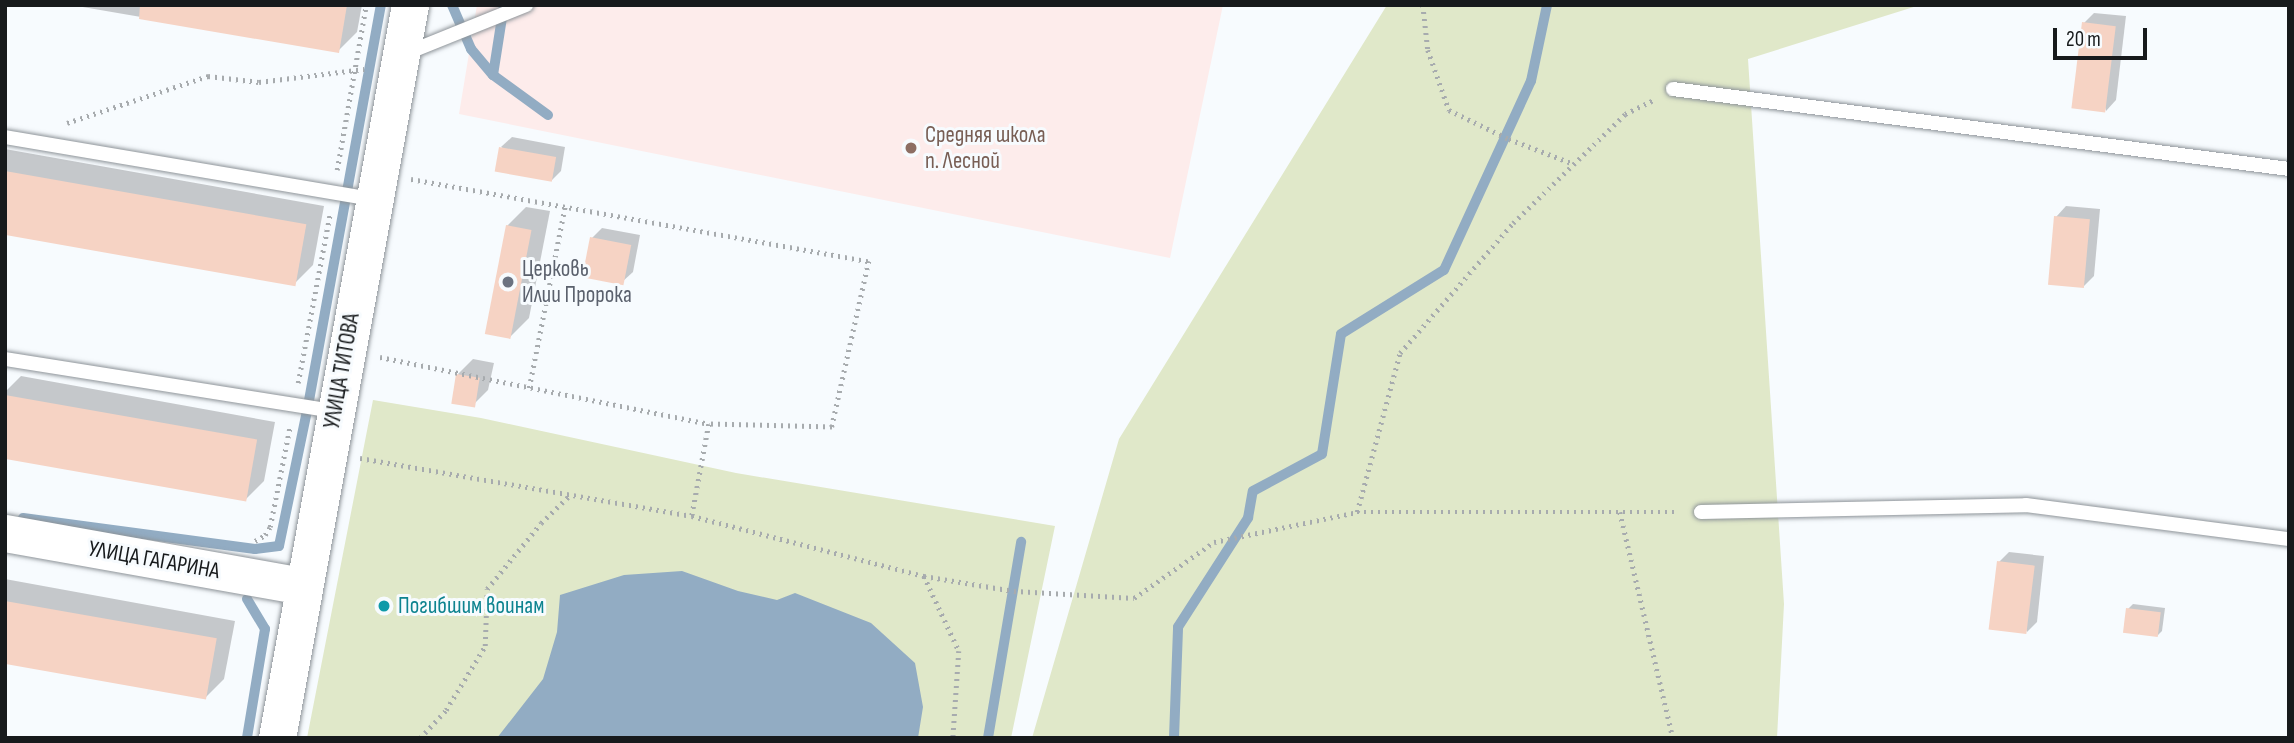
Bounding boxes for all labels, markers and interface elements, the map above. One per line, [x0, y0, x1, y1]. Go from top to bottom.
scale bar [2056, 14, 2150, 58]
text: 20 m [2066, 27, 2101, 52]
place label: Средняя школа п. Лесной [925, 121, 1045, 175]
marker: Средняя школа п. Лесной [903, 140, 919, 156]
place label: Церковь Илии Пророка [522, 255, 632, 309]
marker: Церковь Илии Пророка [500, 274, 516, 290]
street label: УЛИЦА ТИТОВА [318, 311, 366, 431]
street label: УЛИЦА ГАГАРИНА [86, 535, 222, 585]
place label: Погибшим воинам [398, 592, 544, 620]
marker: Погибшим воинам [376, 598, 392, 614]

